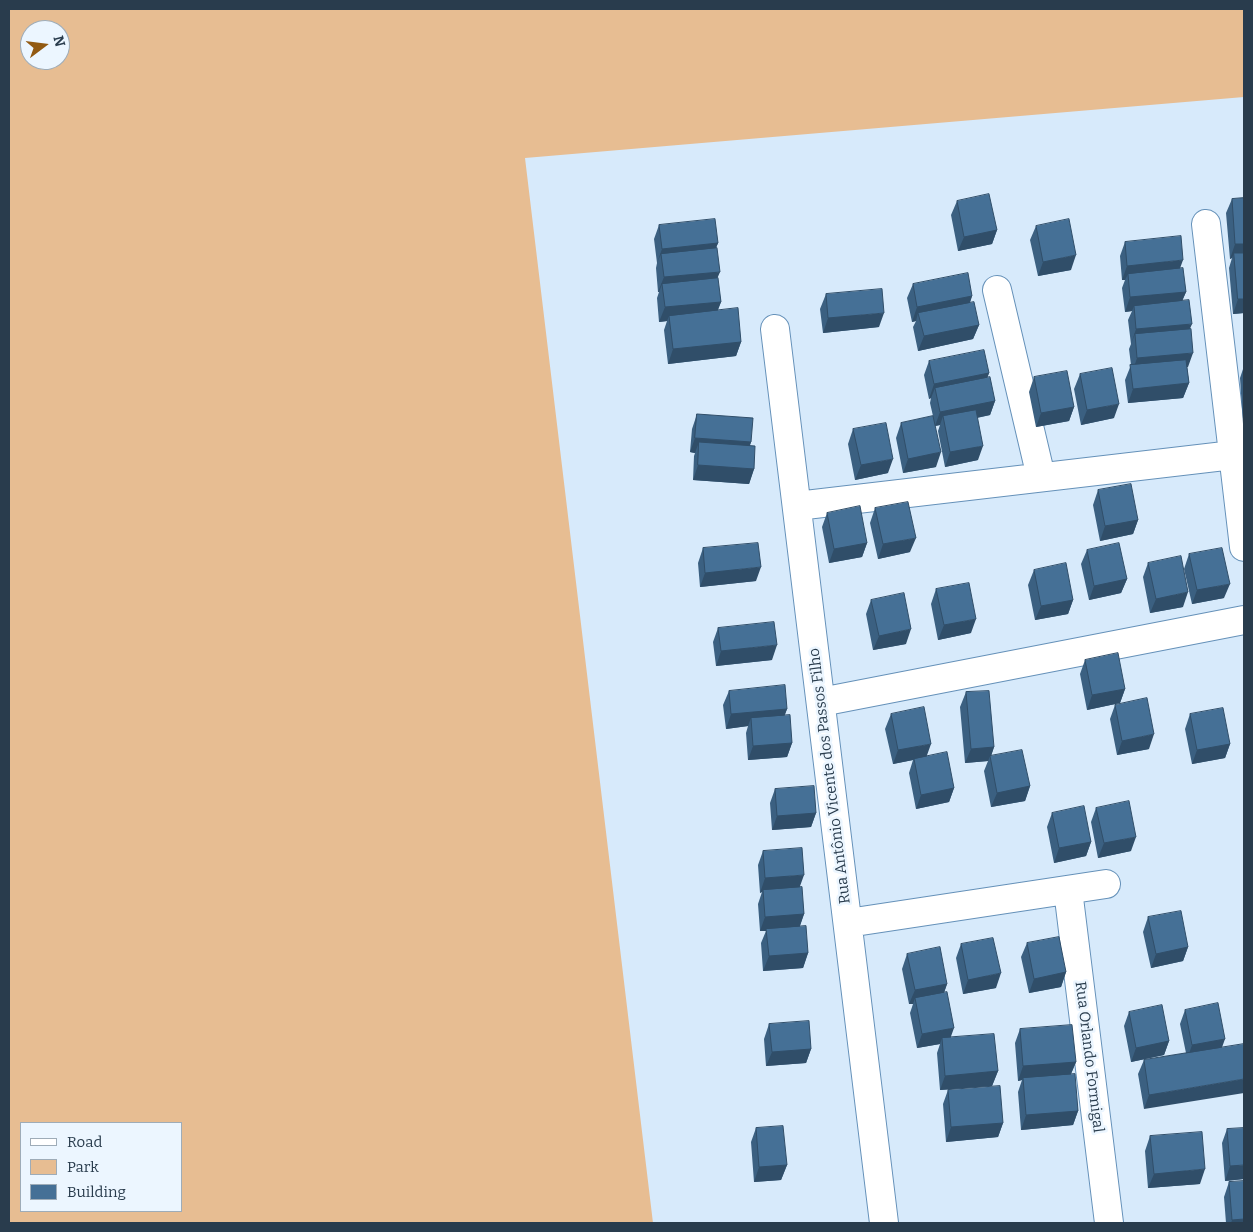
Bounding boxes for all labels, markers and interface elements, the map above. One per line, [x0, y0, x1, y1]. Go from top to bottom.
north arrow [20, 20, 70, 70]
text: N [49, 34, 69, 49]
street label: Rua Antônio Vicente dos Passos Filho [805, 647, 855, 905]
street label: Rua Orlando Formigal [1071, 980, 1107, 1134]
legend [20, 1122, 182, 1212]
text: Road [67, 1133, 102, 1151]
text: Park [67, 1158, 99, 1176]
text: Building [67, 1183, 126, 1201]

